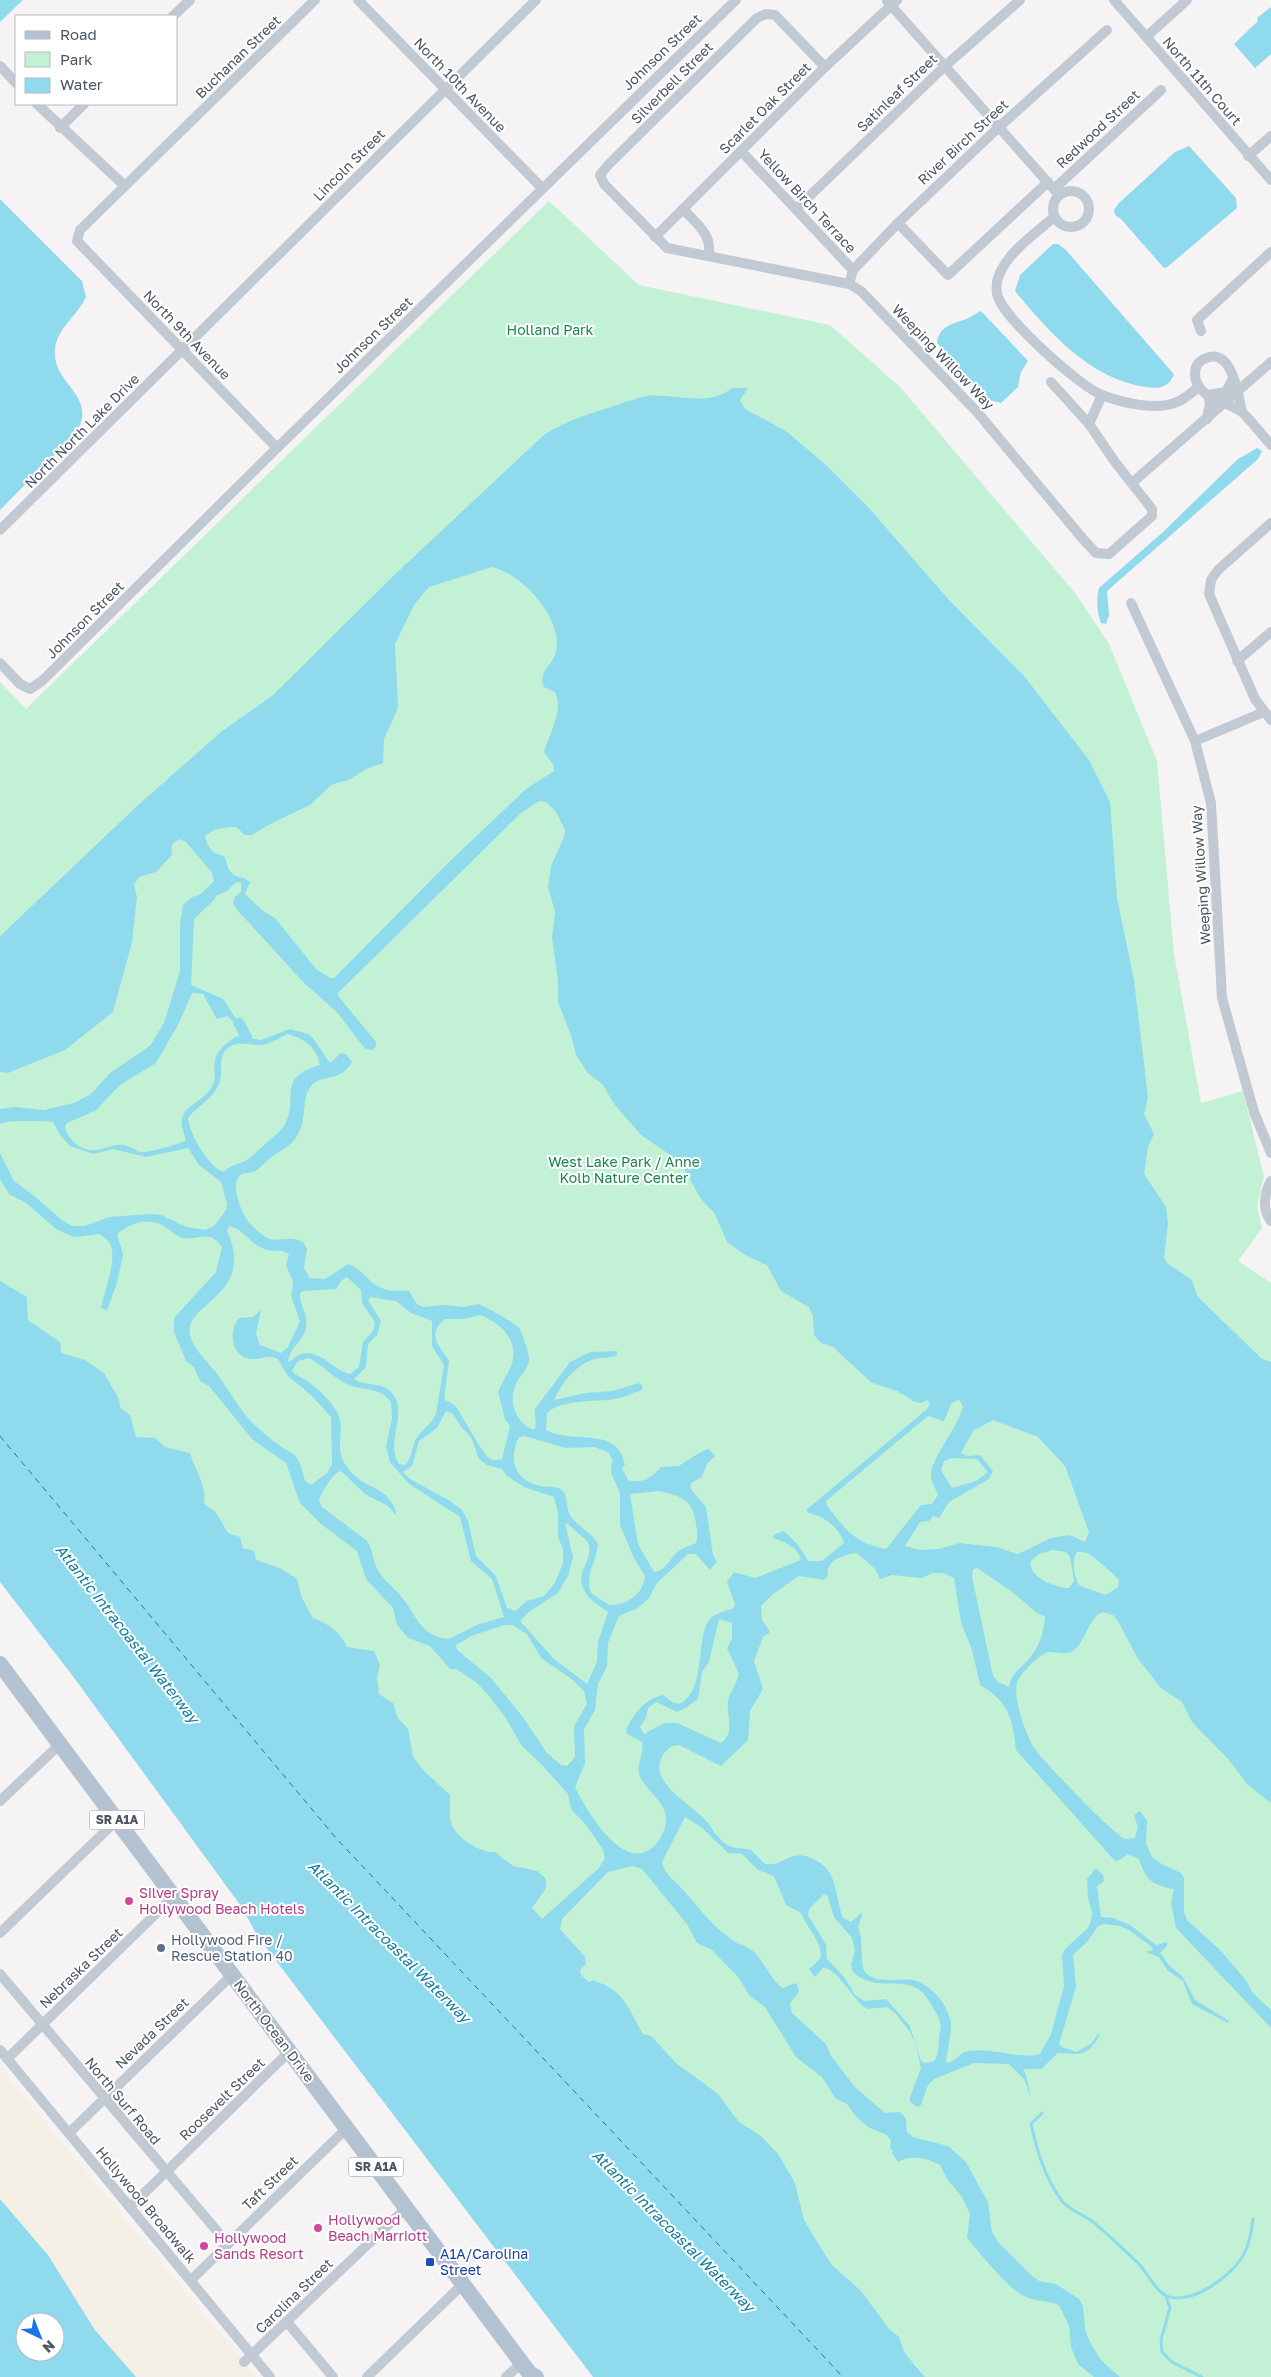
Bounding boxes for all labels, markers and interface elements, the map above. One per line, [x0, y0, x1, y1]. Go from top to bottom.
street label: Johnson Street [619, 10, 705, 93]
street label: Buchanan Street [191, 12, 284, 102]
legend [15, 15, 178, 105]
text: Road [60, 25, 97, 43]
street label: North 11th Court [1159, 33, 1245, 128]
street label: North 10th Avenue [411, 34, 510, 136]
street label: Silverbell Street [627, 38, 716, 127]
text: Park [60, 50, 93, 68]
street label: Satinleaf Street [853, 50, 940, 135]
street label: Scarlet Oak Street [715, 58, 814, 157]
text: Water [60, 75, 103, 93]
street label: Redwood Street [1052, 86, 1143, 172]
street label: River Birch Street [914, 95, 1011, 188]
street label: Lincoln Street [309, 125, 388, 204]
street label: Yellow Birch Terrace [755, 145, 860, 256]
street label: North 9th Avenue [140, 286, 234, 383]
street label: Johnson Street [330, 293, 416, 376]
street label: Weeping Willow Way [889, 301, 998, 413]
park label: Holland Park [507, 321, 594, 338]
street label: North North Lake Drive [21, 370, 142, 491]
street label: Johnson Street [42, 577, 127, 662]
street label: Weeping Willow Way [1187, 805, 1214, 945]
park label: West Lake Park / Anne Kolb Nature Center [548, 1153, 700, 1186]
water label: Atlantic Intracoastal Waterway [52, 1540, 205, 1729]
road number: SR A1A [90, 1810, 144, 1830]
water label: Atlantic Intracoastal Waterway [304, 1857, 476, 2029]
place label: Silver Spray Hollywood Beach Hotels [139, 1884, 305, 1917]
marker: Silver Spray Hollywood Beach Hotels [123, 1895, 135, 1907]
street label: Nebraska Street [36, 1924, 126, 2011]
place label: Hollywood Fire / Rescue Station 40 [171, 1931, 293, 1964]
marker: Hollywood Fire / Rescue Station 40 [155, 1942, 167, 1954]
street label: North Ocean Drive [231, 1976, 318, 2085]
street label: Nevada Street [111, 1993, 192, 2072]
street label: North Surf Road [82, 2054, 165, 2148]
street label: Roosevelt Street [176, 2054, 268, 2144]
street label: Hollywood Broadwalk [93, 2143, 200, 2266]
water label: Atlantic Intracoastal Waterway [588, 2146, 760, 2318]
street label: Taft Street [238, 2152, 301, 2213]
road number: SR A1A [348, 2158, 404, 2176]
place label: Hollywood Beach Marriott [328, 2211, 427, 2244]
marker: Hollywood Beach Marriott [312, 2222, 324, 2234]
place label: Hollywood Sands Resort [214, 2229, 304, 2262]
marker: Hollywood Sands Resort [198, 2240, 210, 2252]
place label: A1A/Carolina Street [440, 2245, 528, 2278]
street label: Carolina Street [251, 2254, 336, 2337]
marker: A1A/Carolina Street [424, 2256, 436, 2268]
north arrow [15, 2312, 65, 2362]
text: N [40, 2337, 59, 2357]

